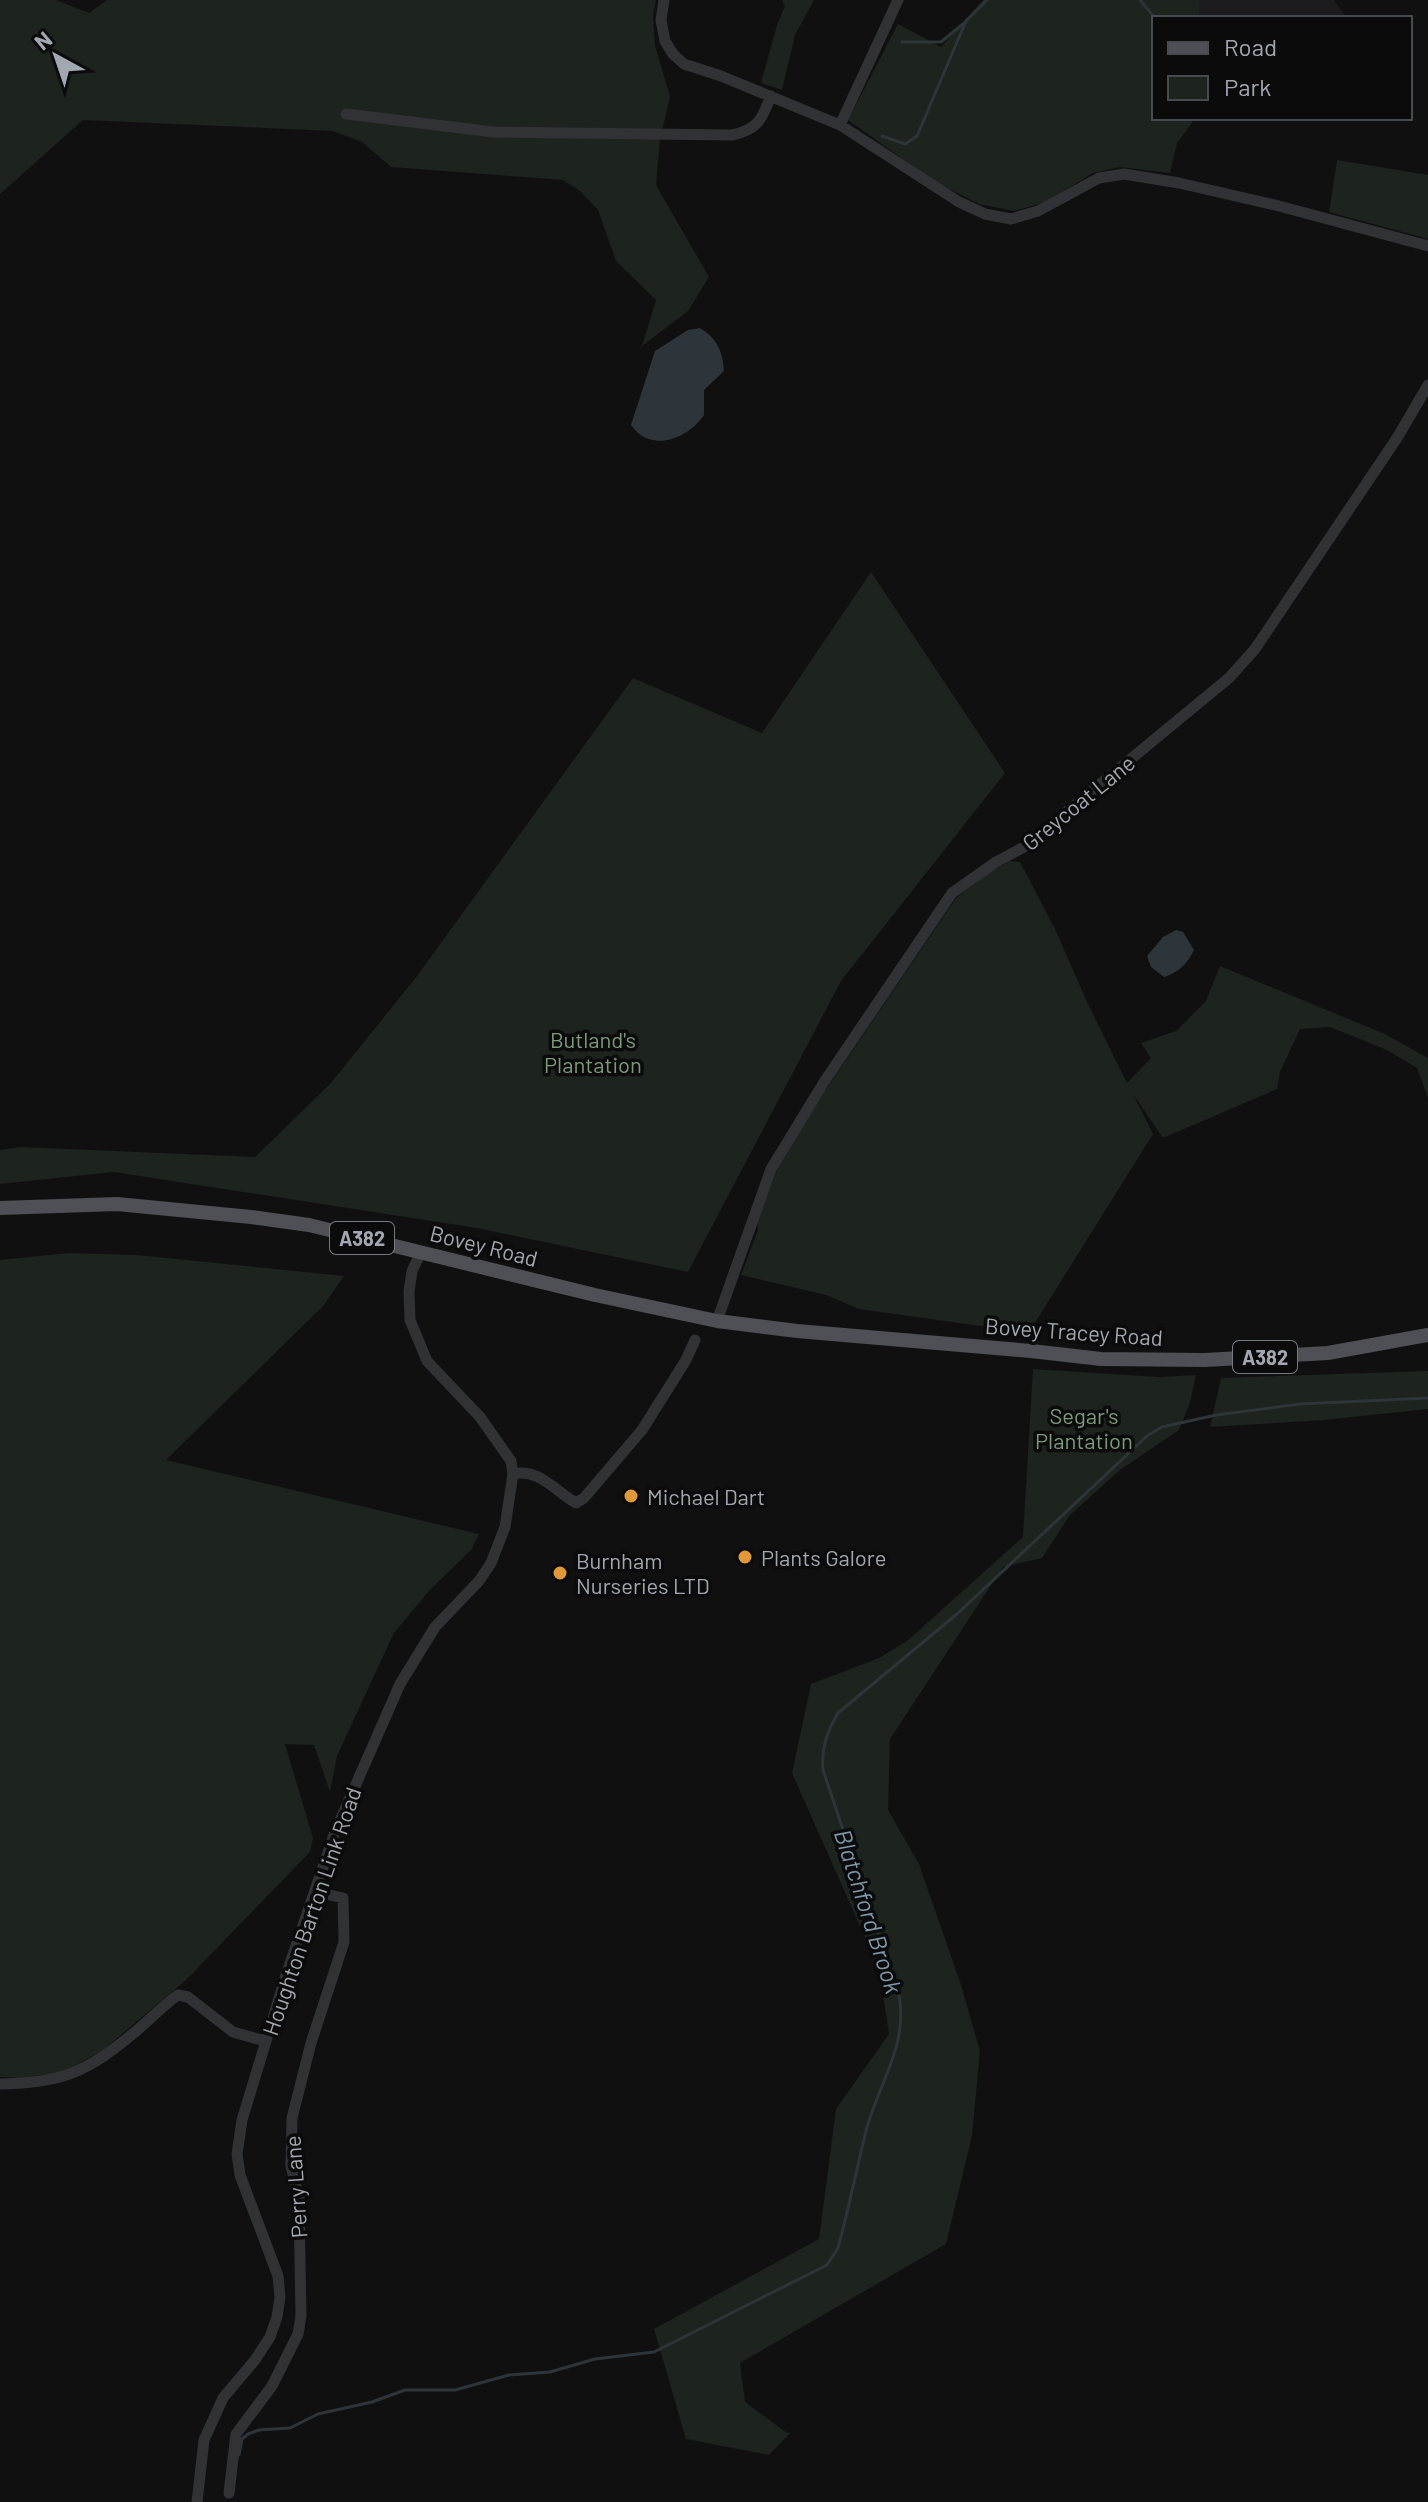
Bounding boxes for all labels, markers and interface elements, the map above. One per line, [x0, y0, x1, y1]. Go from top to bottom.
north arrow [16, 16, 96, 96]
legend [1152, 16, 1412, 120]
text: N [29, 25, 56, 55]
text: Road [1224, 32, 1277, 61]
text: Park [1224, 72, 1271, 101]
street label: Greycoat Lane [1017, 749, 1139, 855]
park label: Butland's Plantation [544, 1026, 642, 1077]
street label: Bovey Road [427, 1219, 541, 1271]
road number: A382 [330, 1222, 394, 1254]
street label: Bovey Tracey Road [984, 1312, 1164, 1350]
road number: A382 [1233, 1341, 1297, 1373]
park label: Segar's Plantation [1035, 1402, 1133, 1453]
place label: Michael Dart [647, 1483, 765, 1509]
marker: Michael Dart [622, 1487, 640, 1505]
place label: Plants Galore [761, 1544, 886, 1570]
place label: Burnham Nurseries LTD [576, 1547, 710, 1598]
marker: Plants Galore [736, 1548, 754, 1566]
marker: Burnham Nurseries LTD [551, 1564, 569, 1582]
street label: Houghton Barton Link Road [256, 1783, 366, 2039]
water label: Blatchford Brook [829, 1825, 909, 1997]
street label: Perry Lane [278, 2135, 312, 2239]

